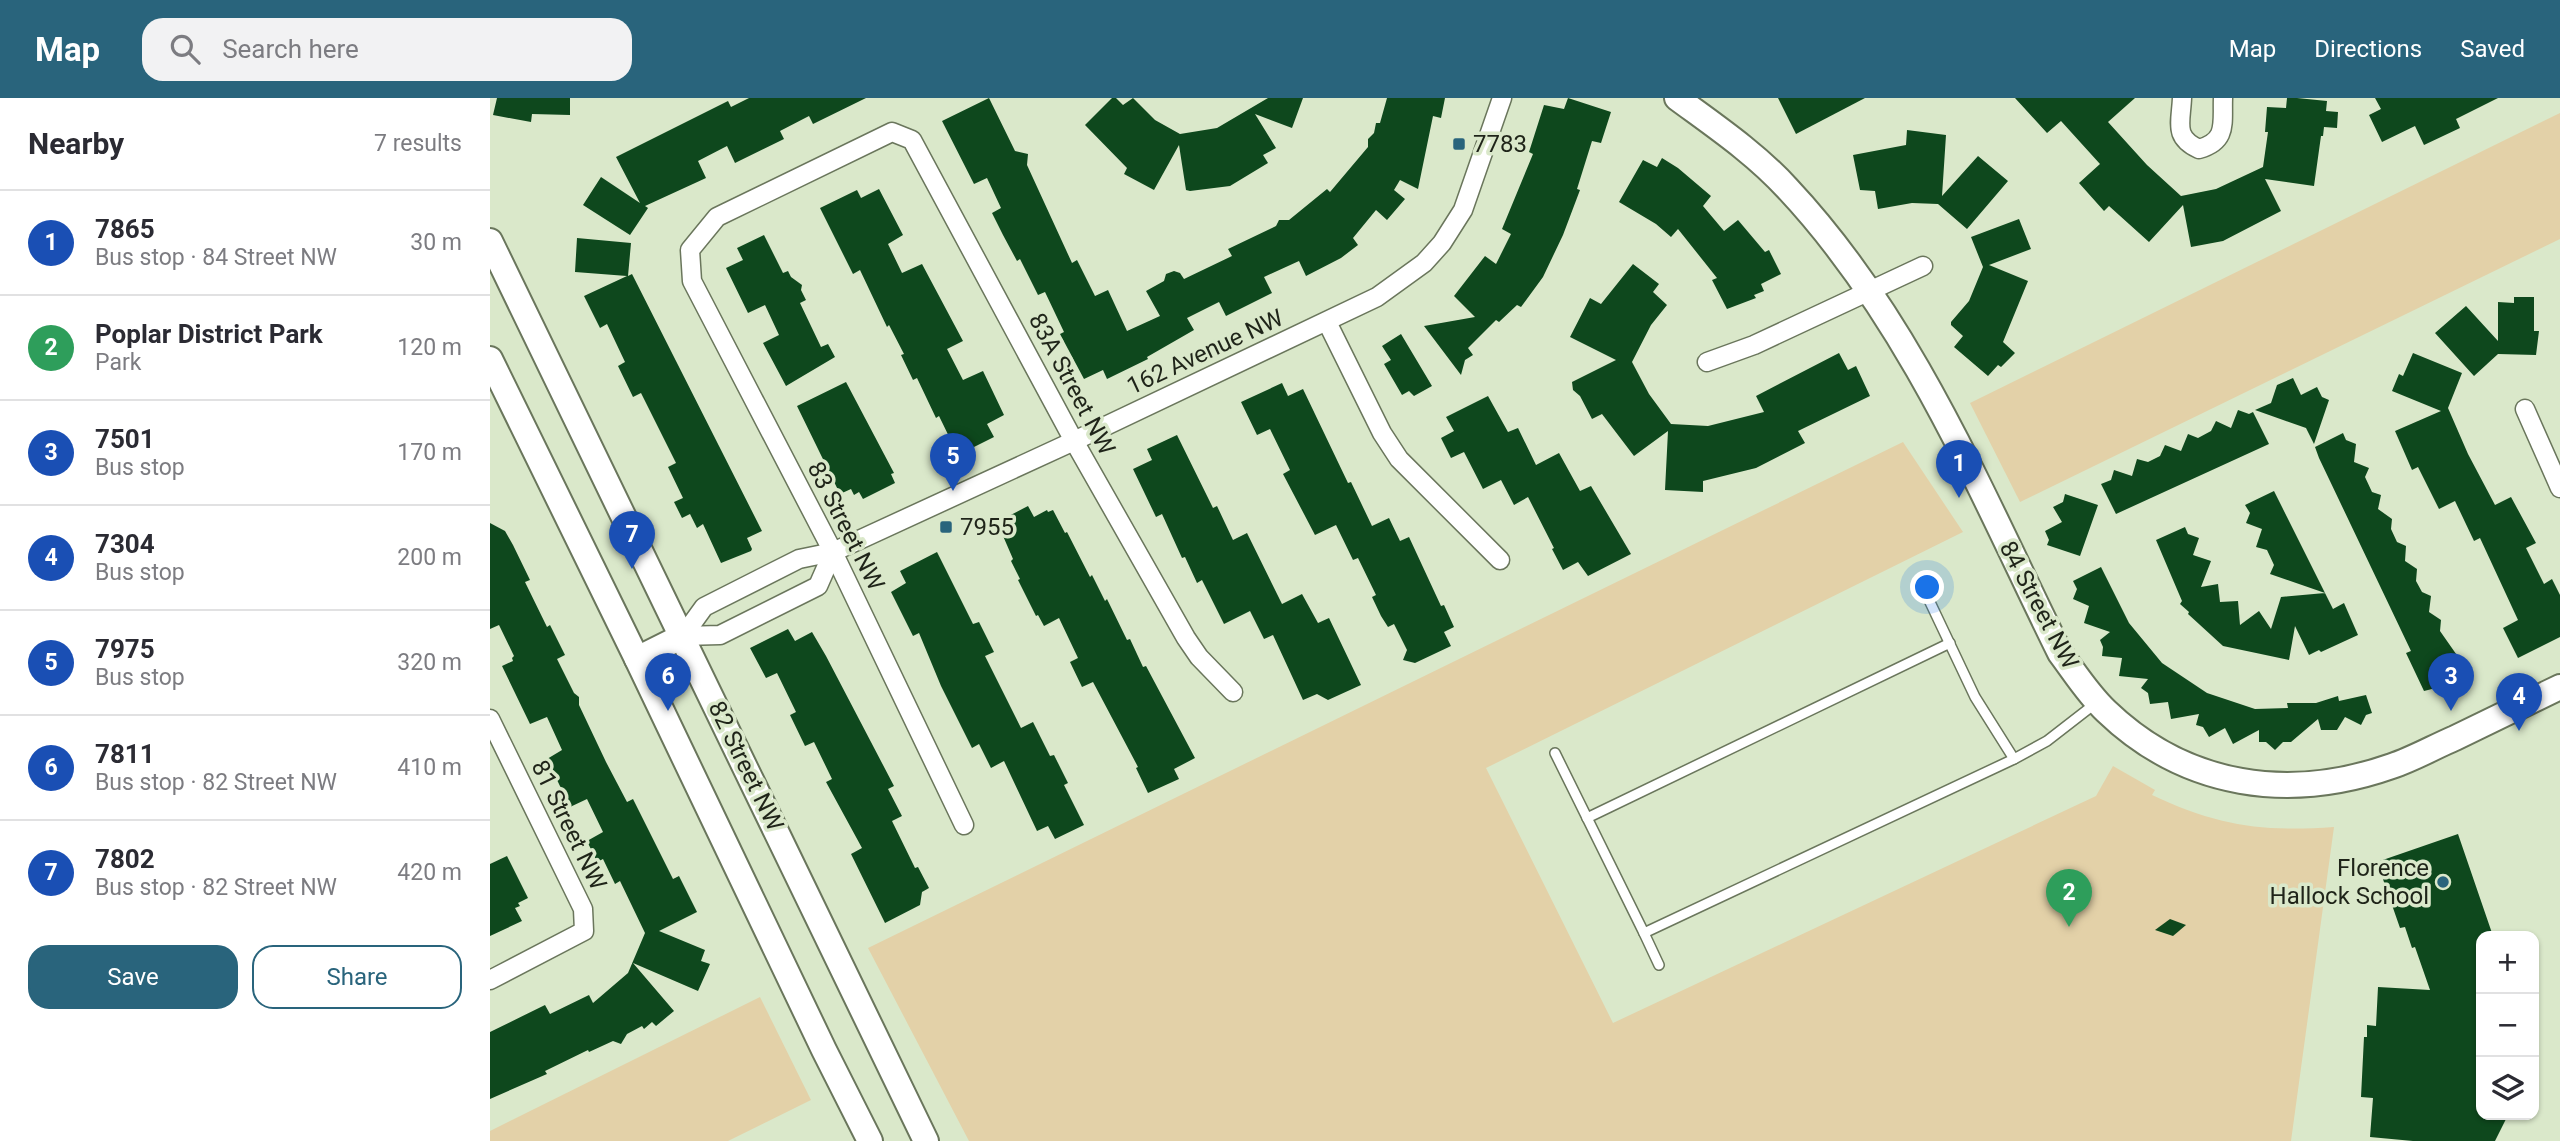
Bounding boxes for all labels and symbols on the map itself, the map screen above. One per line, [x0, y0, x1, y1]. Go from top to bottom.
place label: 7783 [1473, 130, 1527, 158]
marker: 7783 [1451, 136, 1467, 152]
street label: 162 Avenue NW [1122, 304, 1288, 400]
street label: 83A Street NW [1023, 308, 1121, 460]
pin: 5 [930, 433, 976, 491]
pin: 1 [1936, 440, 1982, 498]
street label: 83 Street NW [802, 457, 890, 595]
pin: 7 [609, 511, 655, 569]
place label: 7955 [960, 513, 1014, 541]
marker: 7955 [938, 519, 954, 535]
street label: 84 Street NW [1994, 536, 2084, 674]
your location [1910, 570, 1944, 604]
pin: 6 [645, 653, 691, 711]
pin: 3 [2428, 653, 2474, 711]
pin: 4 [2496, 673, 2542, 731]
street label: 82 Street NW [703, 697, 789, 835]
street label: 81 Street NW [526, 756, 612, 894]
place label: Florence Hallock School [2270, 854, 2429, 910]
pin: 2 [2046, 869, 2092, 927]
marker: Florence Hallock School [2435, 874, 2451, 890]

